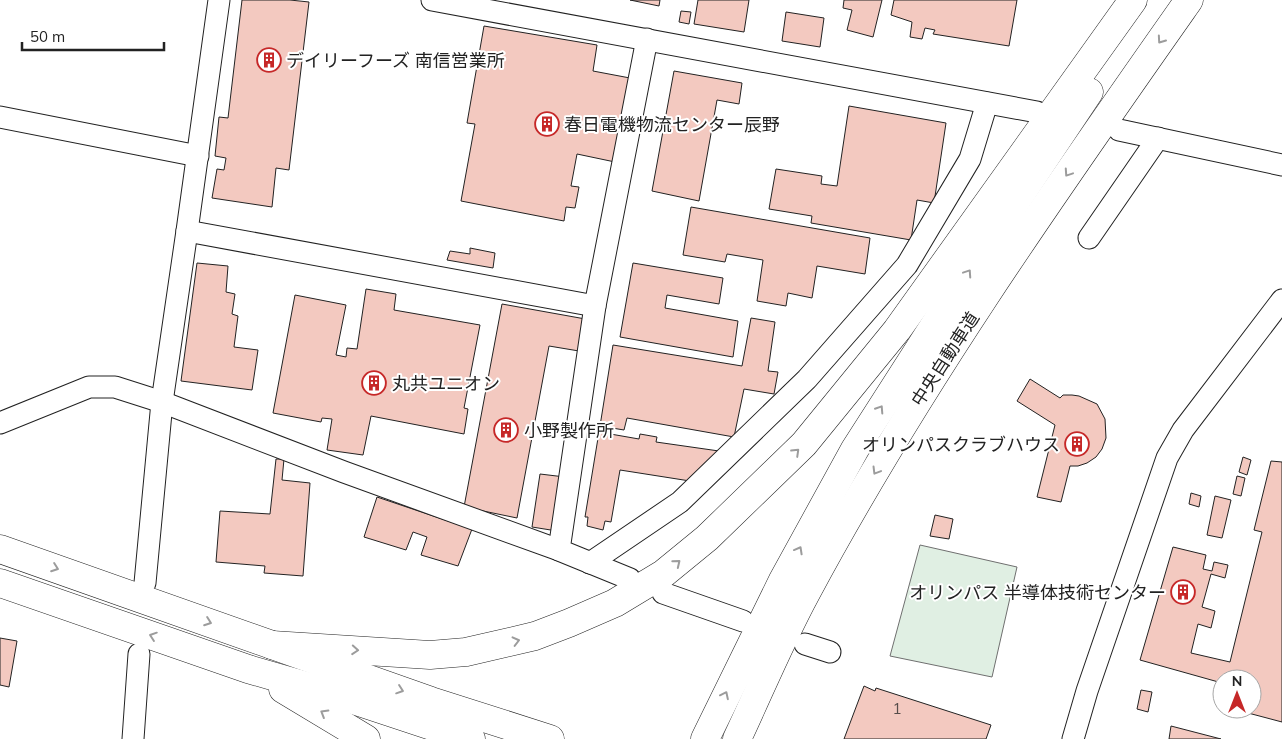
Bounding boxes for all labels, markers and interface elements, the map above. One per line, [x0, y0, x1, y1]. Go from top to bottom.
scale bar [22, 20, 165, 52]
text: 50 m [30, 27, 65, 46]
one-way arrow [1158, 34, 1167, 44]
building icon: デイリーフーズ 南信営業所 [256, 47, 282, 73]
place label: デイリーフーズ 南信営業所 [286, 49, 505, 72]
building icon: 春日電機物流センター辰野 [534, 111, 560, 137]
place label: 春日電機物流センター辰野 [564, 113, 780, 136]
one-way arrow [1065, 167, 1074, 177]
one-way arrow [962, 269, 971, 278]
street label: 中央自動車道 [906, 307, 984, 411]
building icon: 丸共ユニオン [361, 370, 387, 396]
place label: 丸共ユニオン [392, 372, 500, 395]
one-way arrow [874, 406, 884, 415]
building icon: 小野製作所 [493, 417, 519, 443]
place label: 小野製作所 [524, 419, 614, 442]
building icon: オリンパスクラブハウス [1064, 431, 1090, 457]
place label: オリンパスクラブハウス [862, 433, 1060, 456]
one-way arrow [790, 449, 799, 458]
one-way arrow [872, 466, 882, 475]
one-way arrow [793, 546, 803, 555]
one-way arrow [671, 560, 680, 568]
one-way arrow [50, 562, 59, 572]
building icon: オリンパス 半導体技術センター [1170, 579, 1196, 605]
place label: オリンパス 半導体技術センター [909, 581, 1166, 604]
one-way arrow [204, 616, 212, 626]
one-way arrow [149, 632, 157, 642]
one-way arrow [512, 636, 521, 647]
one-way arrow [352, 644, 360, 655]
north arrow [1212, 669, 1262, 719]
text: N [1232, 672, 1242, 690]
one-way arrow [395, 684, 404, 694]
one-way arrow [719, 691, 729, 700]
house number: 1 [892, 699, 902, 718]
one-way arrow [321, 710, 330, 720]

